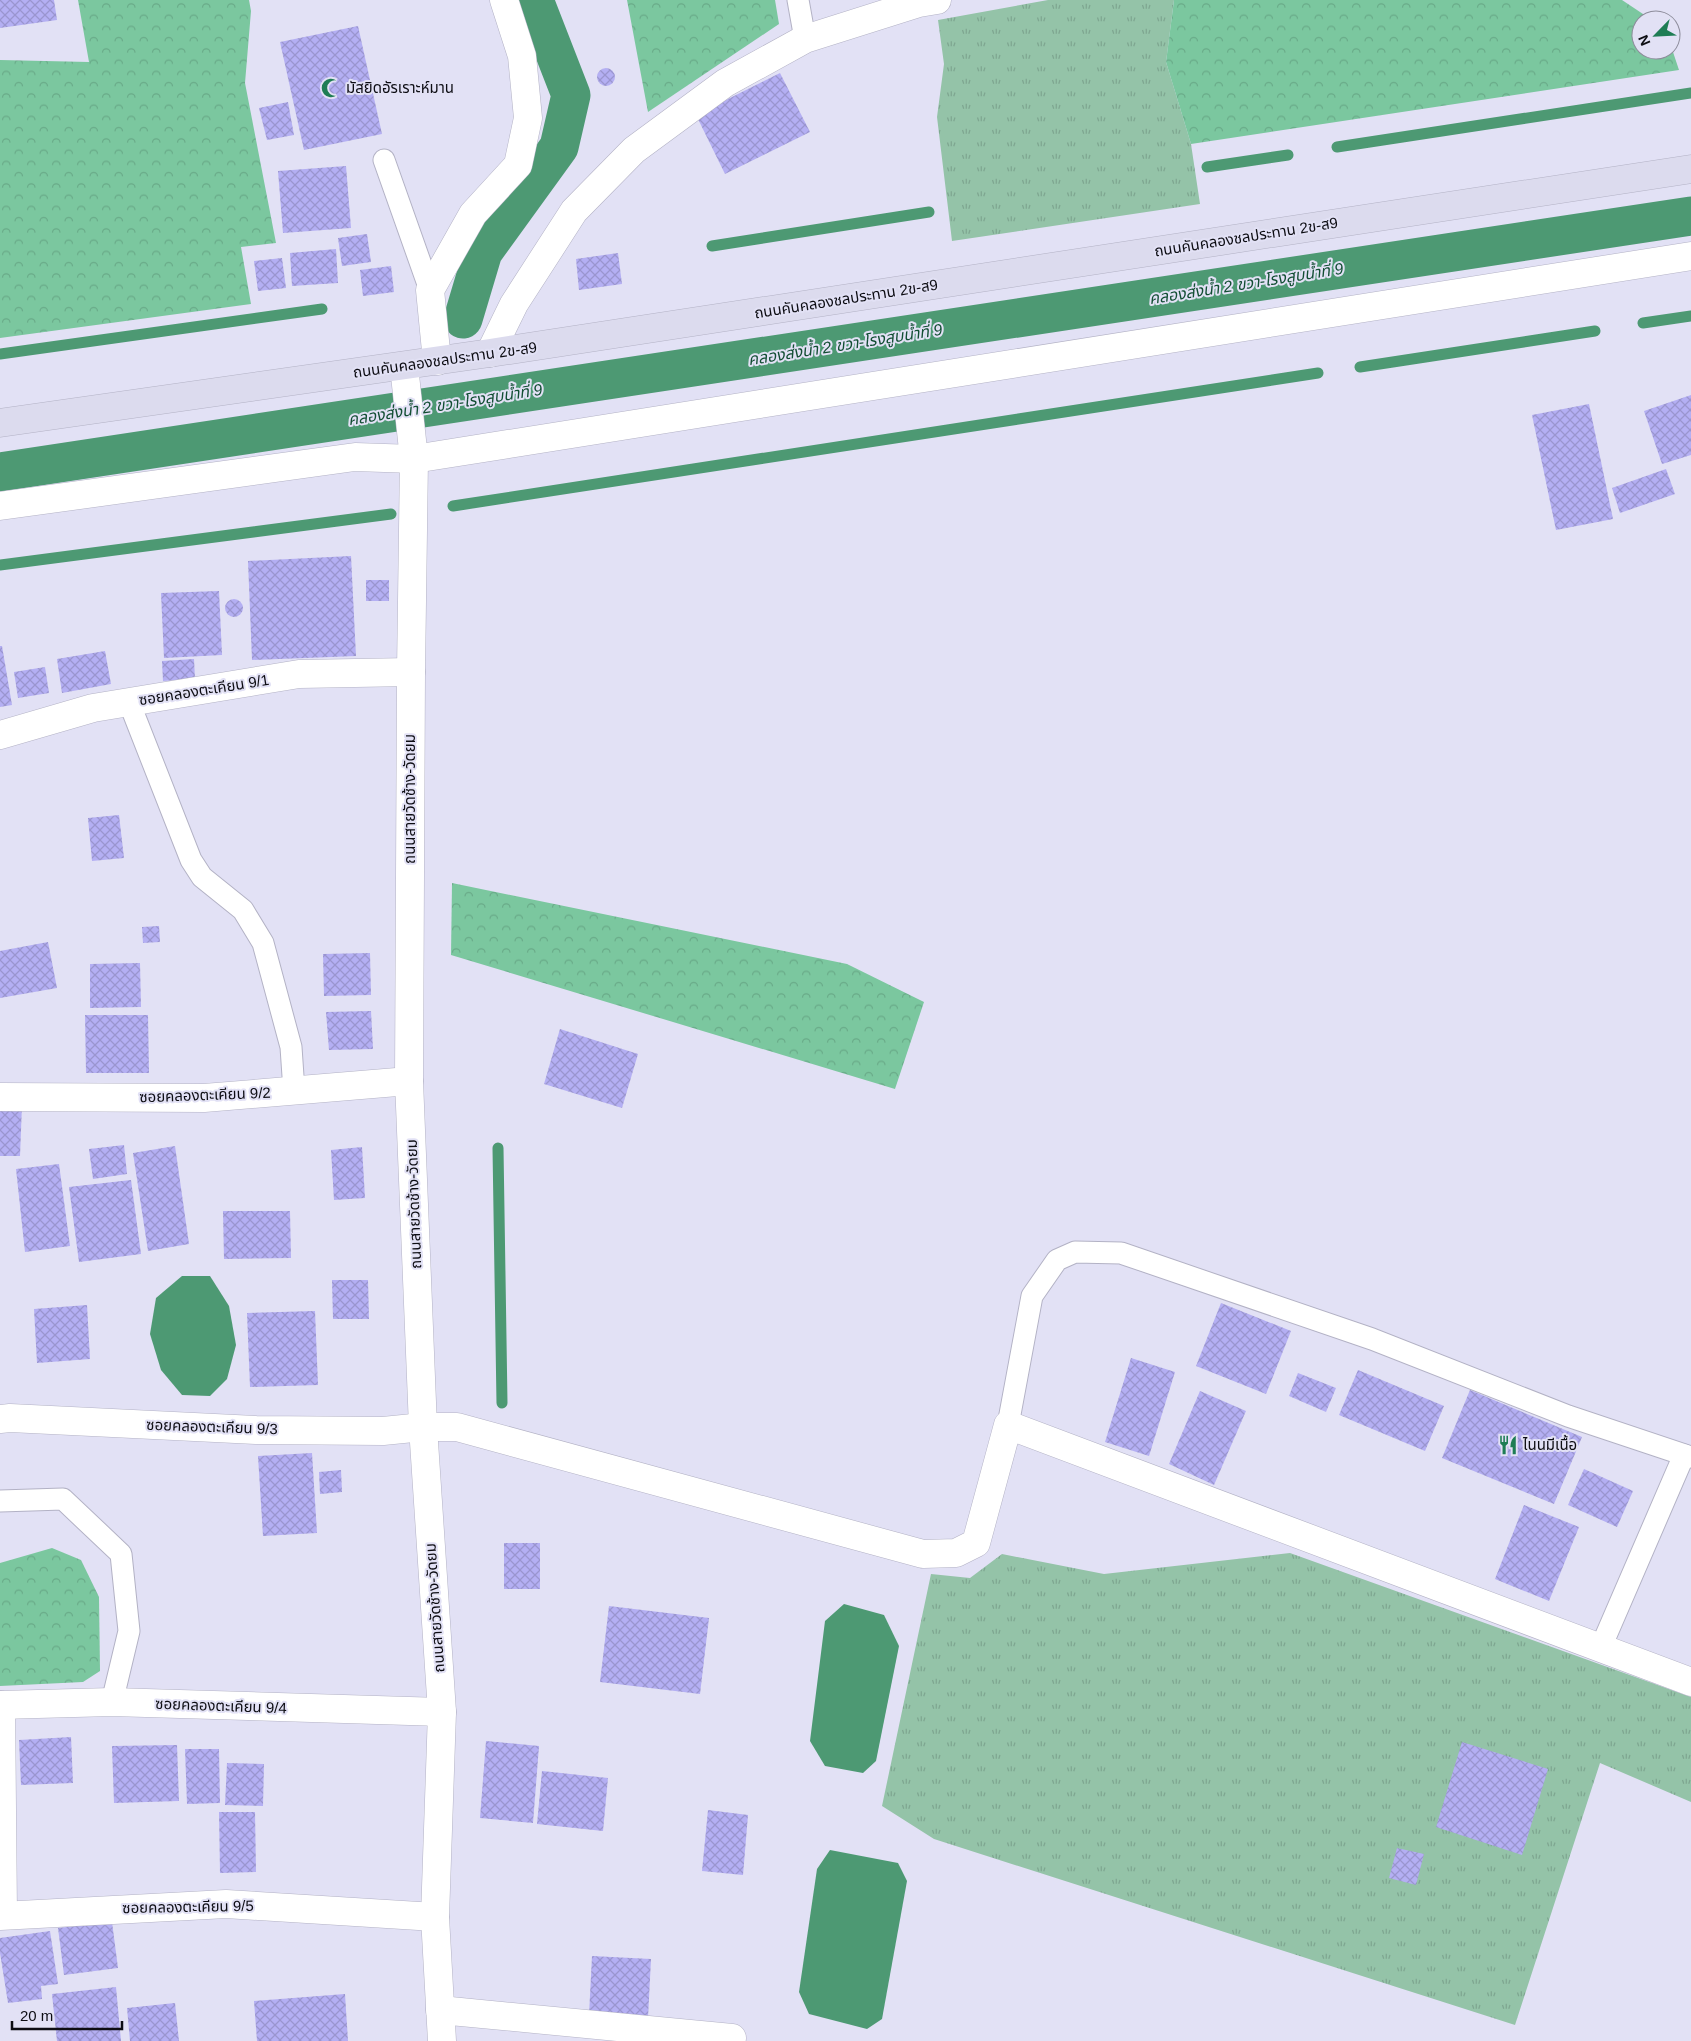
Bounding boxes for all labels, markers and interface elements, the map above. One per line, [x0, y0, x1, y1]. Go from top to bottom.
north arrow [1631, 10, 1681, 60]
text: N [1635, 32, 1653, 48]
mosque icon: มัสยิดอัรเราะห์มาน [320, 77, 342, 99]
place label: มัสยิดอัรเราะห์มาน [346, 79, 454, 96]
street label: ถนนคันคลองชลประทาน 2ข-ส9 [1153, 214, 1339, 259]
water label: คลองส่งน้ำ 2 ขวา-โรงสูบน้ำที่ 9 [1147, 257, 1345, 309]
street label: ถนนคันคลองชลประทาน 2ข-ส9 [753, 276, 939, 321]
water label: คลองส่งน้ำ 2 ขวา-โรงสูบน้ำที่ 9 [746, 318, 944, 370]
street label: ถนนคันคลองชลประทาน 2ข-ส9 [352, 338, 538, 381]
water label: คลองส่งน้ำ 2 ขวา-โรงสูบน้ำที่ 9 [346, 378, 544, 430]
street label: ซอยคลองตะเคียน 9/1 [138, 671, 270, 708]
street label: ถนนสายวัดช้าง-วัดยม [401, 734, 418, 864]
street label: ซอยคลองตะเคียน 9/2 [139, 1084, 271, 1105]
street label: ถนนสายวัดช้าง-วัดยม [403, 1139, 424, 1269]
street label: ซอยคลองตะเคียน 9/3 [146, 1416, 278, 1437]
restaurant icon: ไนนมีเนื้อ [1497, 1434, 1519, 1456]
place label: ไนนมีเนื้อ [1522, 1434, 1577, 1453]
street label: ถนนสายวัดช้าง-วัดยม [421, 1543, 448, 1673]
street label: ซอยคลองตะเคียน 9/4 [155, 1695, 287, 1716]
street label: ซอยคลองตะเคียน 9/5 [122, 1897, 254, 1916]
scale bar [12, 1998, 122, 2030]
text: 20 m [20, 2007, 53, 2024]

